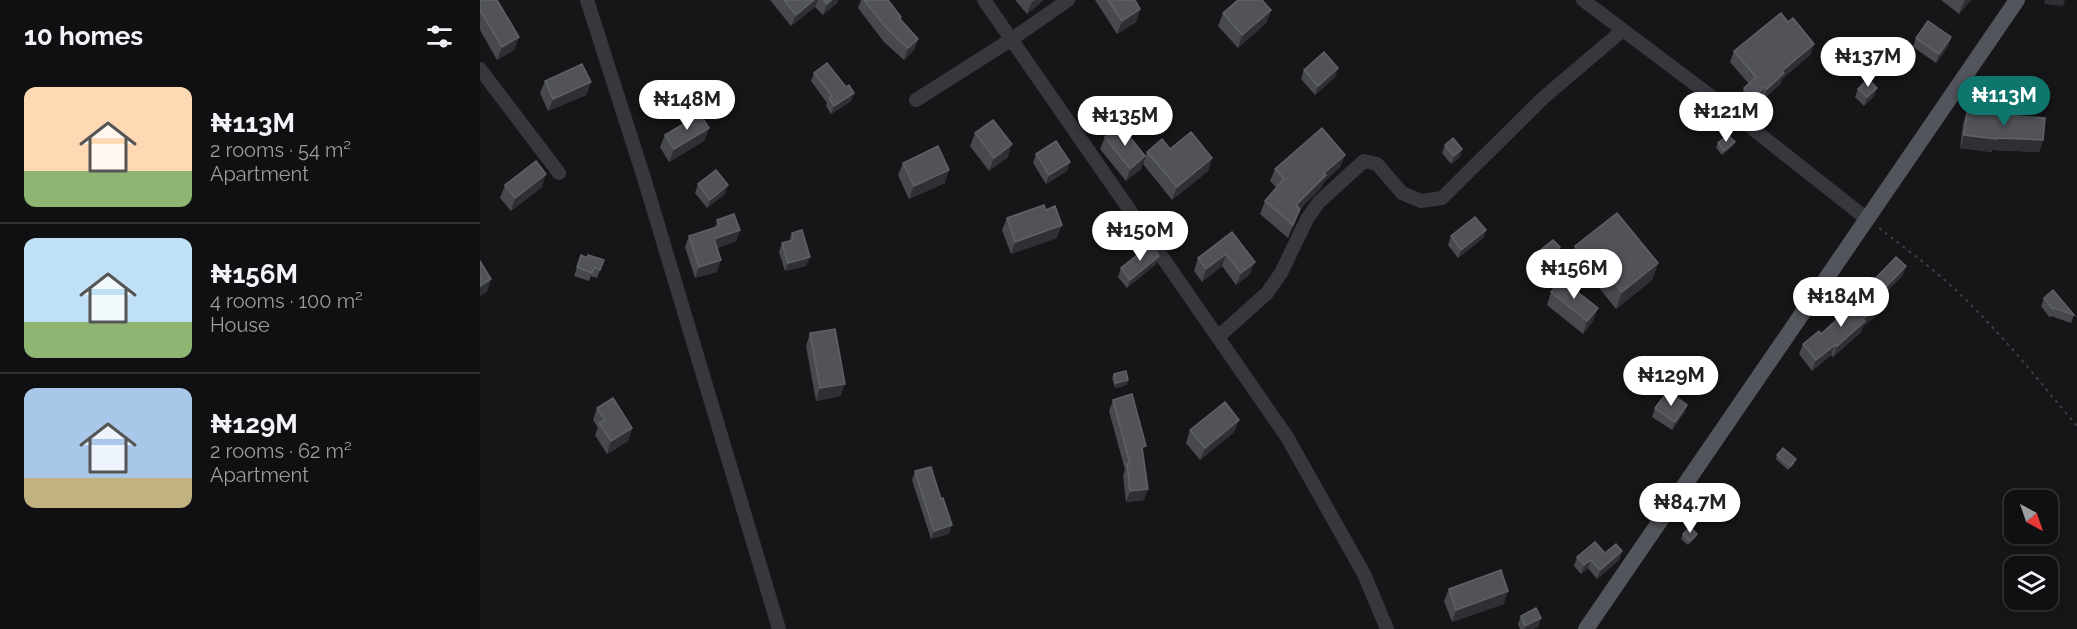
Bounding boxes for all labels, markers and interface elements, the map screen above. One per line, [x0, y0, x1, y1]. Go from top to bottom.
icon: filters [423, 20, 456, 53]
text: 10 homes [24, 21, 143, 51]
pin: ₦137M [1826, 37, 1910, 88]
text: ₦137M [1835, 44, 1901, 68]
pin: ₦113M [1962, 76, 2046, 127]
pin: ₦148M [645, 80, 729, 131]
text: ₦113M [1971, 83, 2037, 107]
text: ₦148M [653, 87, 721, 111]
pin: ₦121M [1684, 92, 1768, 143]
pin: ₦135M [1083, 96, 1167, 147]
text: ₦121M [1693, 99, 1759, 123]
text: ₦135M [1092, 103, 1158, 127]
text: ₦113M [210, 108, 295, 138]
icon: home [72, 111, 144, 183]
text: 2 rooms · 54 m² [210, 138, 351, 162]
text: Apartment [210, 162, 309, 186]
pin: ₦150M [1098, 211, 1182, 262]
text: ₦150M [1106, 218, 1174, 242]
pin: ₦156M [1532, 249, 1616, 300]
text: ₦156M [1540, 256, 1608, 280]
text: ₦156M [210, 259, 298, 289]
icon: home [72, 262, 144, 334]
pin: ₦184M [1799, 277, 1883, 328]
text: ₦184M [1807, 284, 1875, 308]
text: 4 rooms · 100 m² [210, 289, 363, 313]
text: House [210, 313, 270, 337]
pin: ₦129M [1629, 356, 1713, 407]
text: ₦129M [1637, 363, 1705, 387]
text: ₦129M [210, 409, 298, 439]
icon: home [72, 412, 144, 484]
text: 2 rooms · 62 m² [210, 439, 352, 463]
text: Apartment [210, 463, 309, 487]
pin: ₦84.7M [1641, 483, 1739, 534]
text: ₦84.7M [1653, 490, 1727, 514]
north arrow [2004, 490, 2058, 544]
map controls [2004, 490, 2058, 610]
button: layers [2004, 556, 2058, 610]

